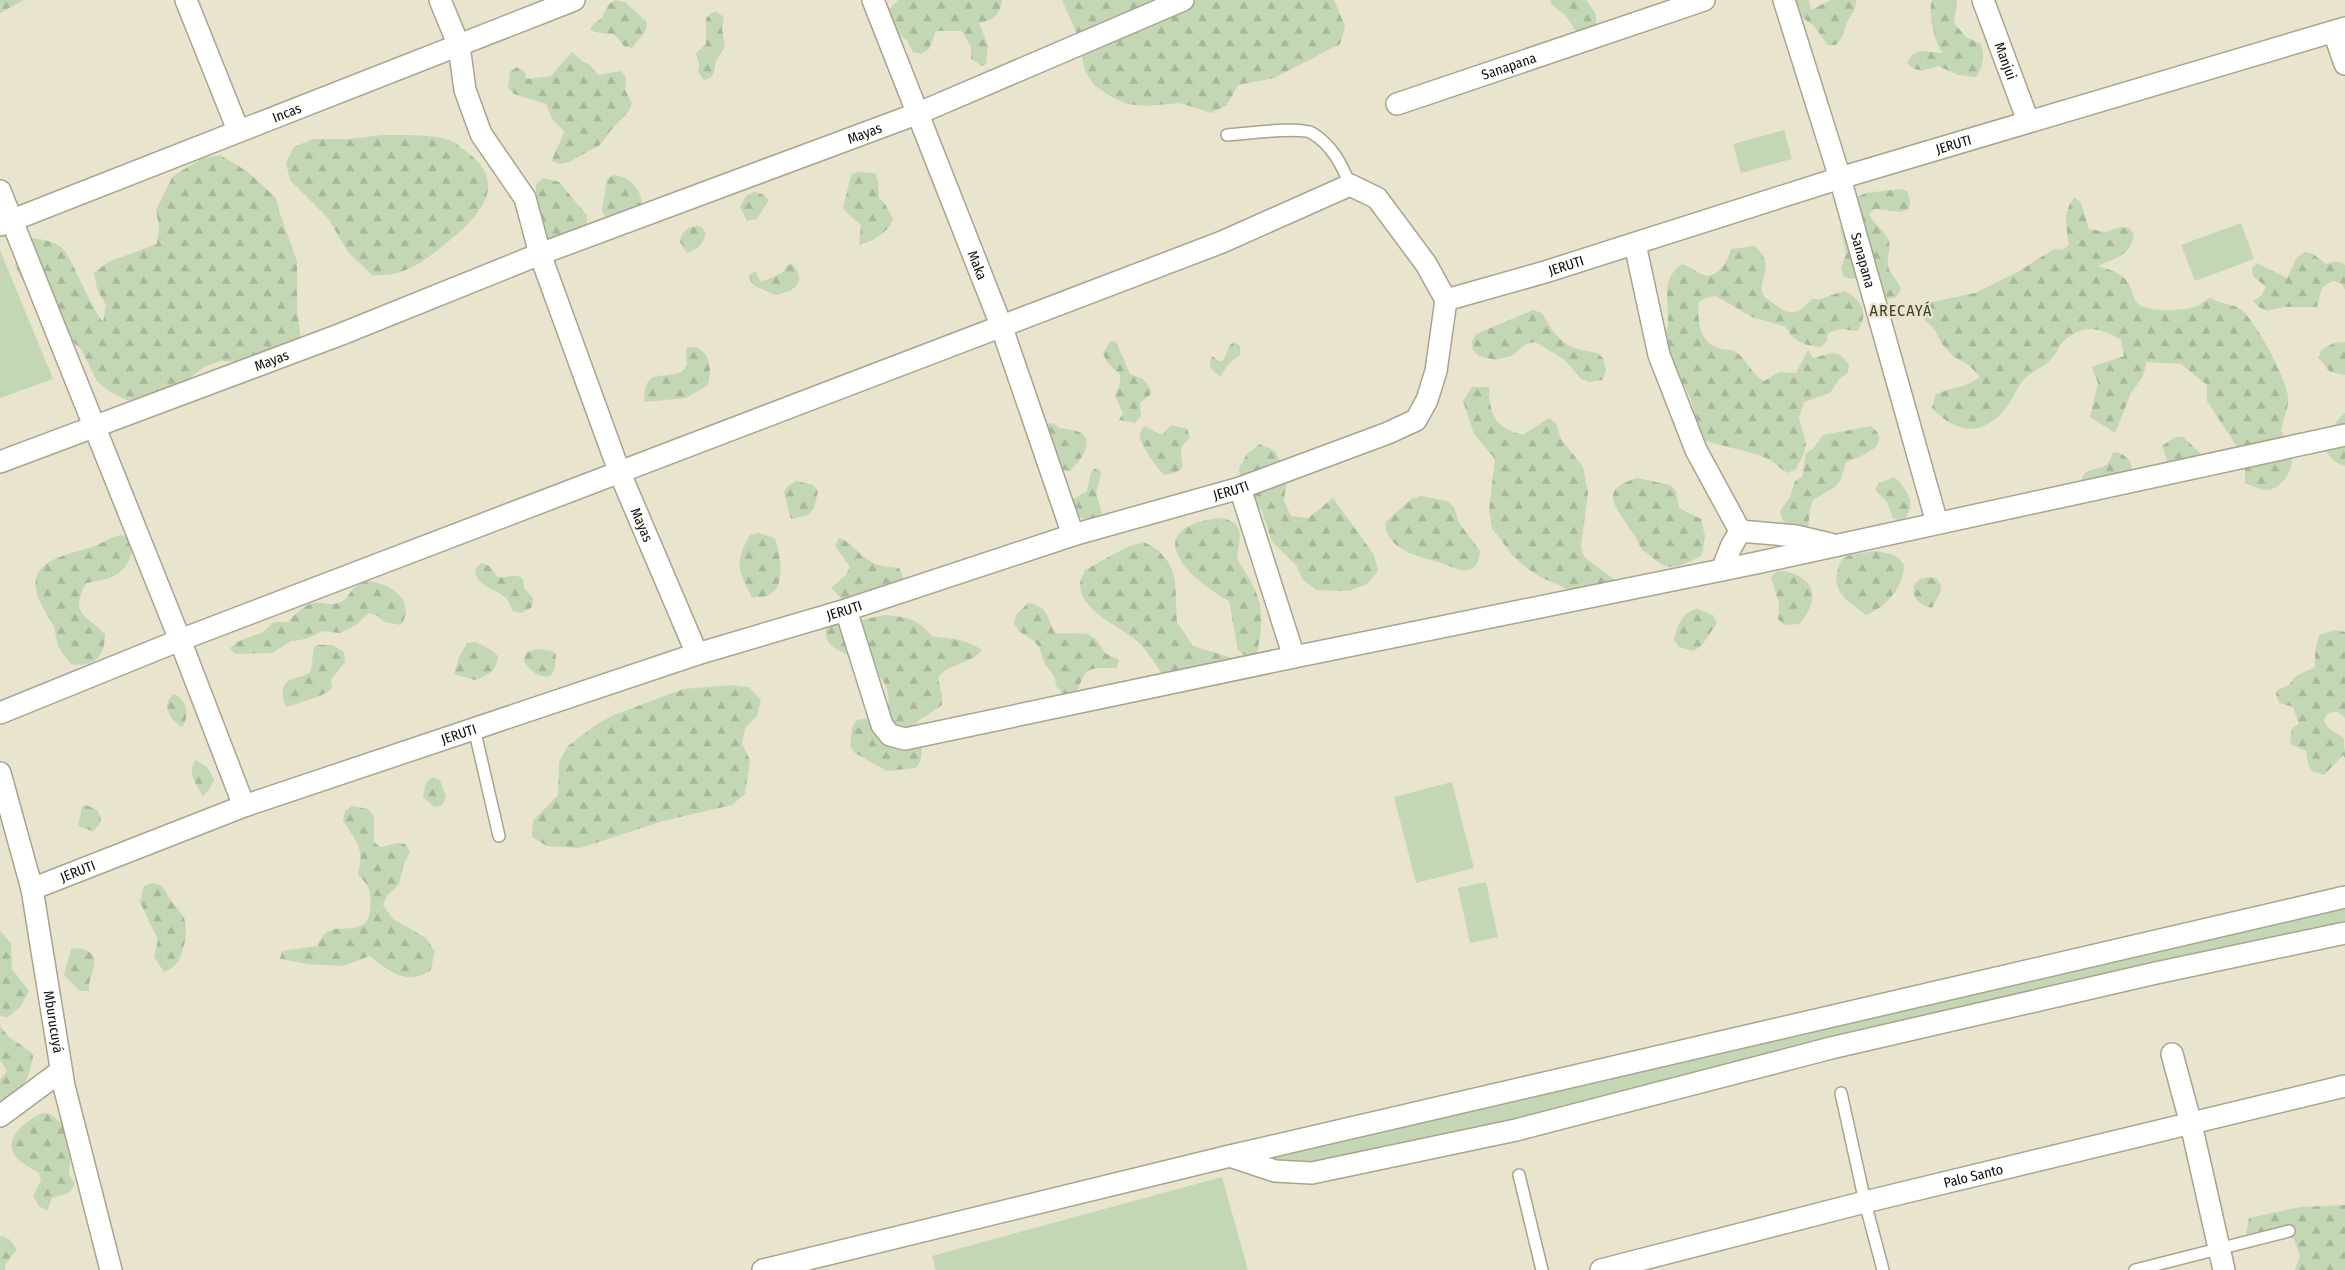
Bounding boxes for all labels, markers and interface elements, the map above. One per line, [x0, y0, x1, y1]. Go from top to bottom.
street label: Manjui [1990, 40, 2020, 82]
street label: Sanapana [1479, 49, 1539, 84]
street label: Incas [270, 100, 304, 126]
street label: Mayas [845, 120, 884, 148]
street label: JERUTI [1934, 131, 1974, 158]
street label: Sanapana [1847, 231, 1879, 290]
street label: Maka [964, 248, 990, 283]
street label: JERUTI [1546, 252, 1586, 279]
district label: ARECAYÁ [1870, 301, 1932, 320]
street label: Mayas [252, 347, 291, 375]
street label: JERUTI [1211, 477, 1251, 504]
street label: Mayas [627, 505, 656, 545]
street label: JERUTI [825, 597, 864, 624]
street label: JERUTI [439, 721, 479, 748]
street label: JERUTI [58, 857, 98, 886]
street label: Mburucuyá [40, 989, 67, 1055]
street label: Palo Santo [1942, 1161, 2005, 1192]

